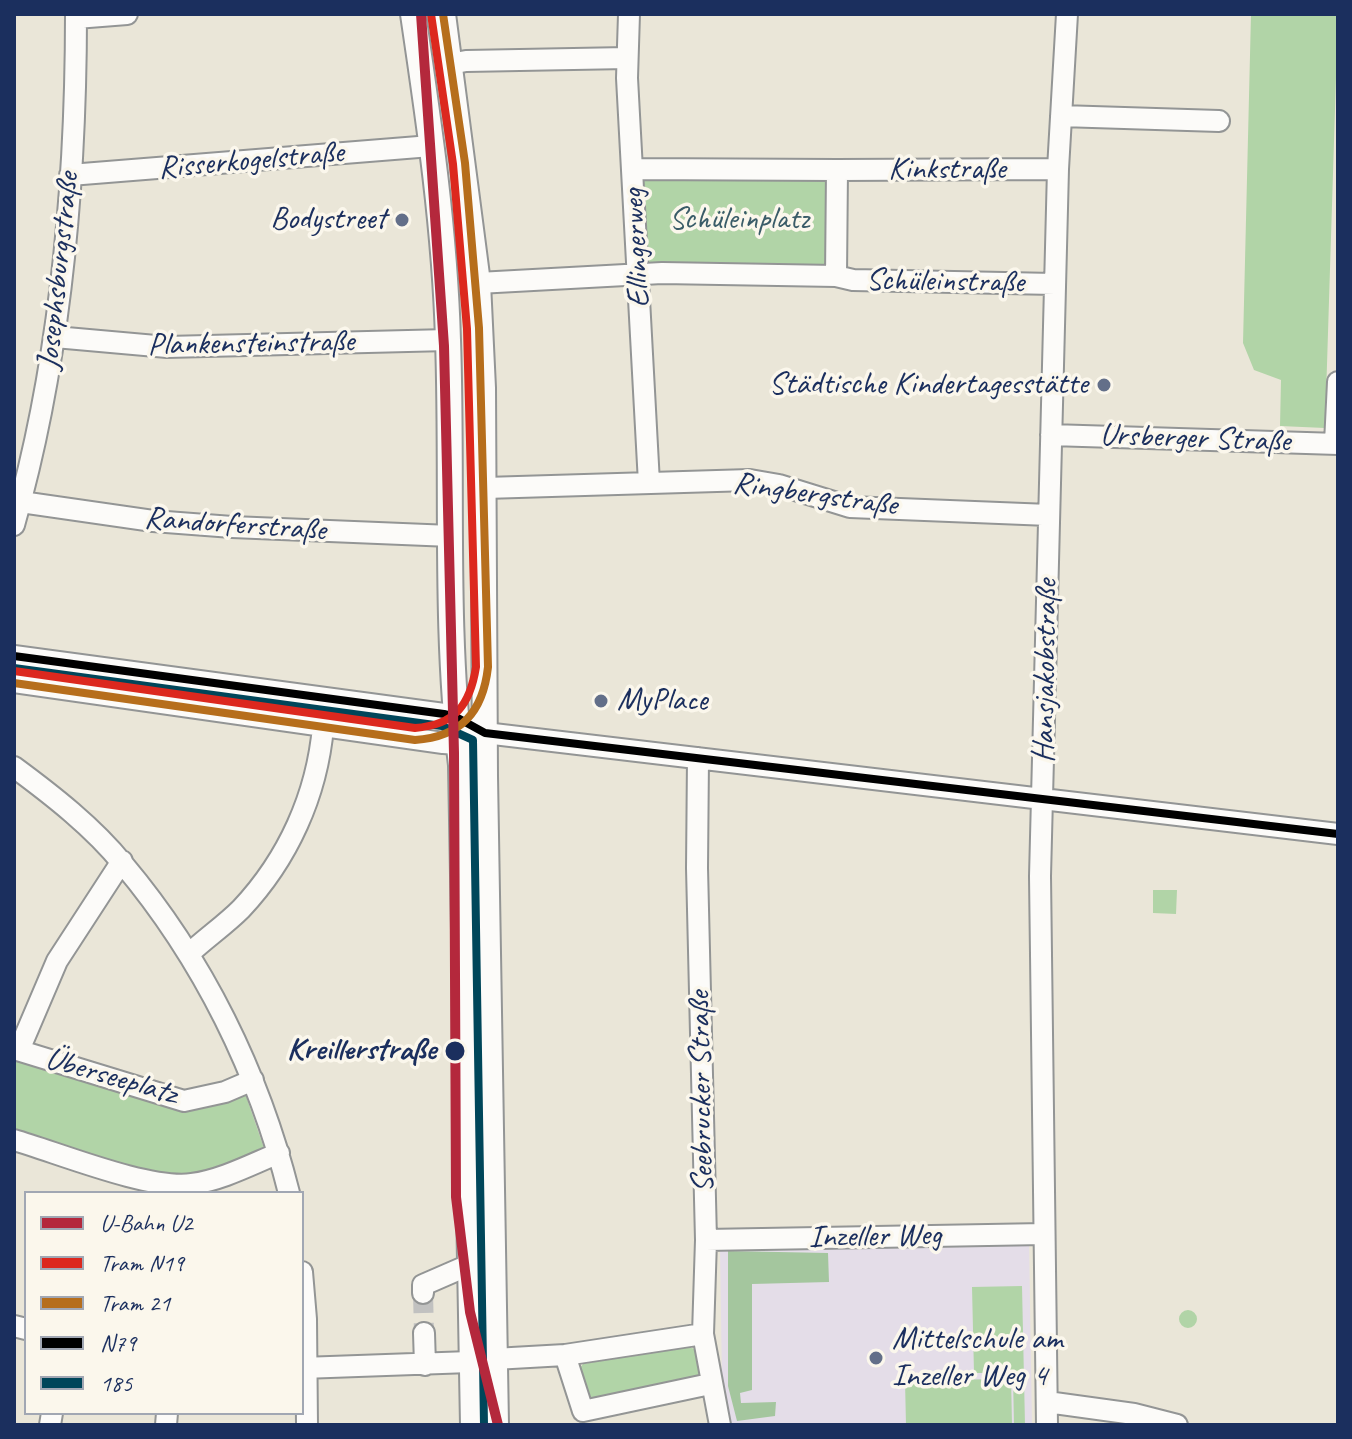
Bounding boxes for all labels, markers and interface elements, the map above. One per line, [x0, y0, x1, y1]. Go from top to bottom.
street label: Risserkogelstraße [157, 134, 345, 188]
street label: Kinkstraße [888, 151, 1006, 189]
street label: Josephsburgstraße [30, 170, 88, 372]
street label: Ellingerweg [615, 187, 659, 309]
place label: Bodystreet [270, 201, 386, 239]
park label: Schüleinplatz [669, 201, 809, 239]
marker: Bodystreet [393, 211, 411, 229]
street label: Schüleinstraße [866, 261, 1024, 303]
street label: Plankensteinstraße [147, 323, 355, 365]
place label: Städtische Kindertagesstätte [769, 366, 1088, 404]
marker: Städtische Kindertagesstätte [1095, 376, 1113, 394]
street label: Ursberger Straße [1099, 416, 1291, 462]
street label: Ringbergstraße [730, 464, 900, 526]
street label: Randorferstraße [143, 499, 327, 551]
street label: Hansjakobstraße [1025, 579, 1067, 763]
place label: MyPlace [617, 682, 707, 720]
marker: MyPlace [592, 692, 610, 710]
street label: Seebrucker Straße [681, 991, 723, 1193]
place label: Kreillerstraße [287, 1032, 436, 1070]
marker: Kreillerstraße [443, 1039, 467, 1063]
street label: Überseeplatz [41, 1040, 181, 1114]
legend [24, 1191, 304, 1415]
text: U-Bahn U2 [100, 1208, 192, 1238]
street label: Inzeller Weg [808, 1217, 942, 1257]
text: Tram N19 [100, 1248, 184, 1278]
text: Tram 21 [100, 1288, 170, 1318]
place label: Mittelschule am Inzeller Weg 4 [892, 1321, 1062, 1396]
text: N79 [100, 1328, 136, 1358]
marker: Mittelschule am Inzeller Weg 4 [867, 1349, 885, 1367]
text: 185 [100, 1368, 132, 1398]

